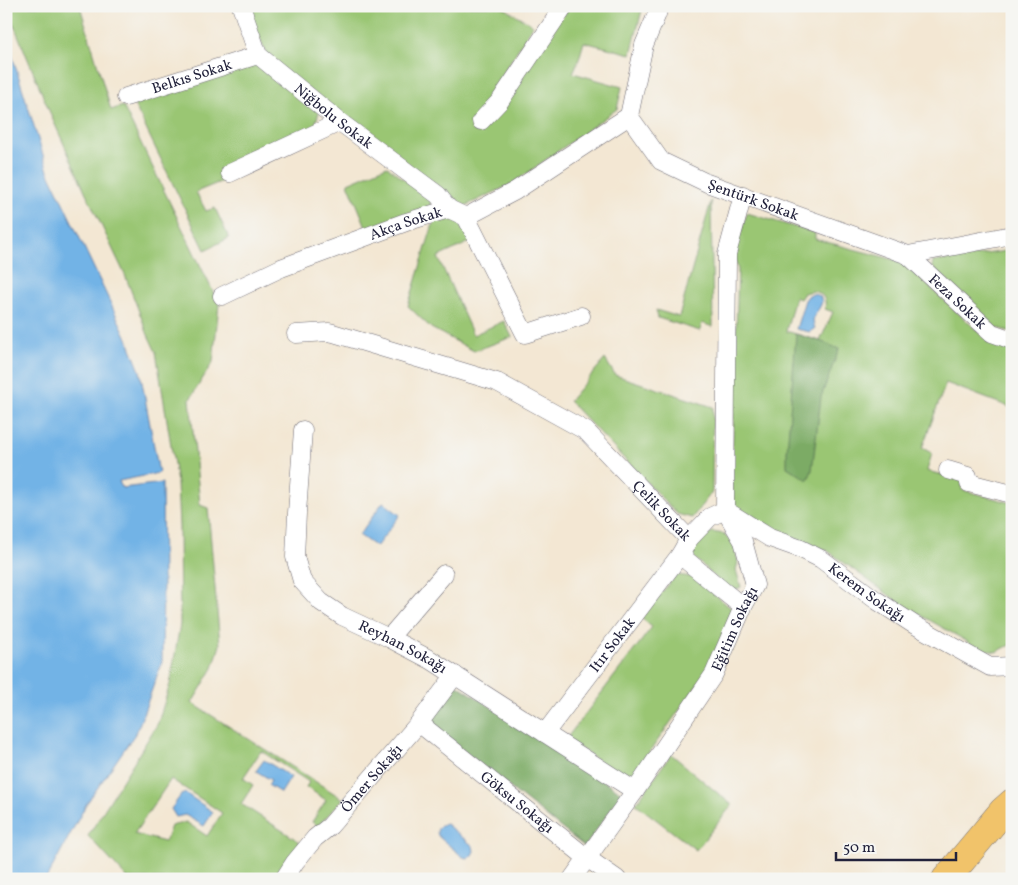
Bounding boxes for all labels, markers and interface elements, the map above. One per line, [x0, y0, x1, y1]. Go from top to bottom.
street label: Belkıs Sokak [149, 55, 235, 100]
street label: Niğbolu Sokak [289, 79, 377, 155]
street label: Şentürk Sokak [704, 175, 802, 227]
street label: Akça Sokak [367, 203, 445, 247]
street label: Feza Sokak [923, 270, 991, 335]
street label: Çelik Sokak [627, 477, 695, 547]
street label: Kerem Sokağı [823, 559, 909, 628]
street label: Eğitim Sokağı [707, 583, 764, 675]
street label: Itır Sokak [585, 613, 641, 677]
street label: Reyhan Sokağı [355, 616, 451, 680]
street label: Ömer Sokağı [337, 740, 408, 818]
street label: Göksu Sokağı [475, 767, 558, 839]
scale bar [836, 830, 956, 862]
text: 50 m [843, 838, 875, 859]

